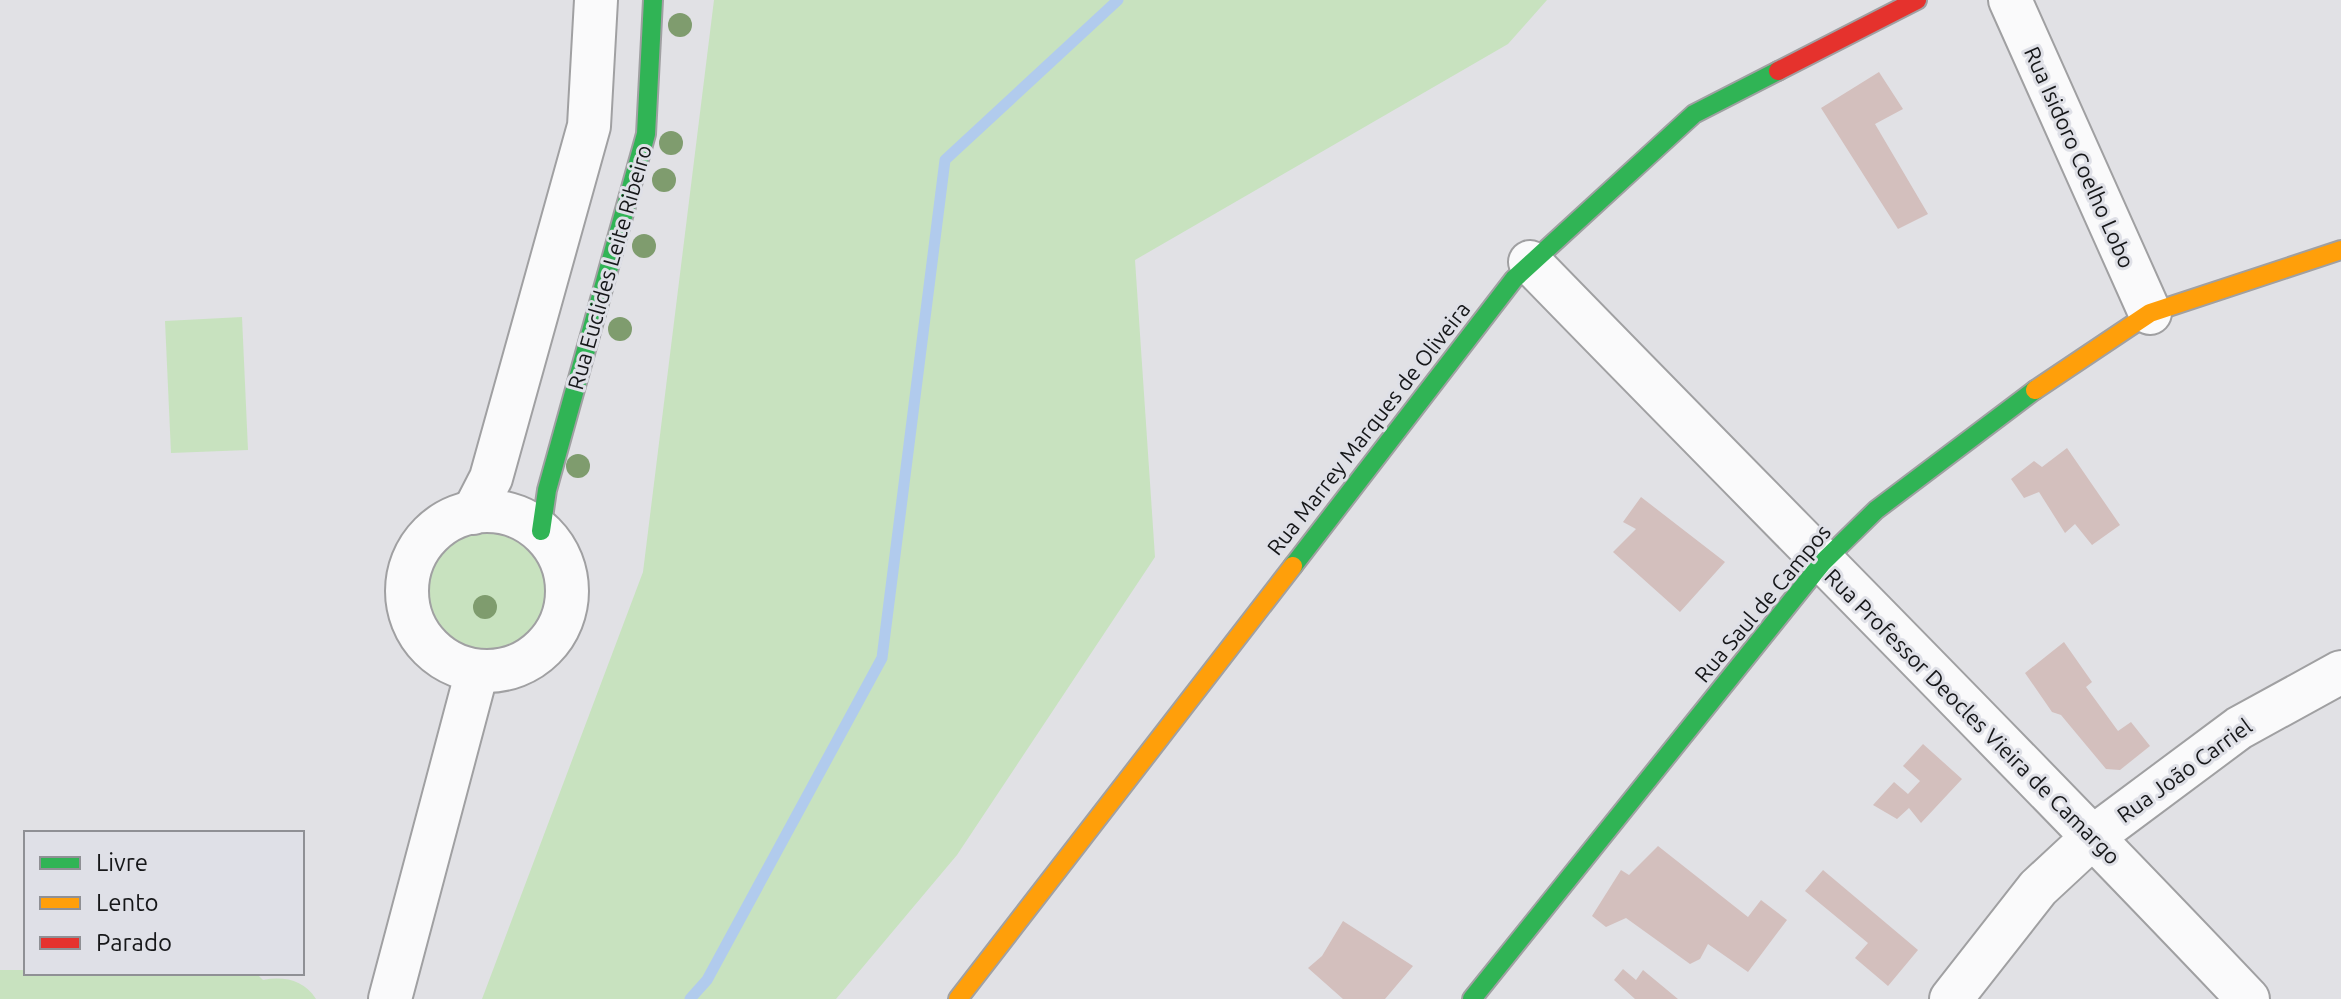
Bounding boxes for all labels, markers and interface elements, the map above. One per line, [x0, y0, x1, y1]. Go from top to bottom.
street label: Rua Isidoro Coelho Lobo [2020, 42, 2140, 272]
street label: Rua Euclides Leite Ribeiro [562, 142, 656, 392]
street label: Rua Marrey Marques de Oliveira [1261, 296, 1475, 560]
street label: Rua Saul de Campos [1689, 519, 1835, 687]
street label: Rua Professor Deocles Vieira de Camargo [1820, 563, 2126, 869]
street label: Rua João Carriel [2112, 713, 2256, 827]
legend [24, 831, 304, 975]
text: Livre [96, 849, 148, 876]
text: Lento [96, 889, 159, 916]
text: Parado [96, 929, 172, 956]

